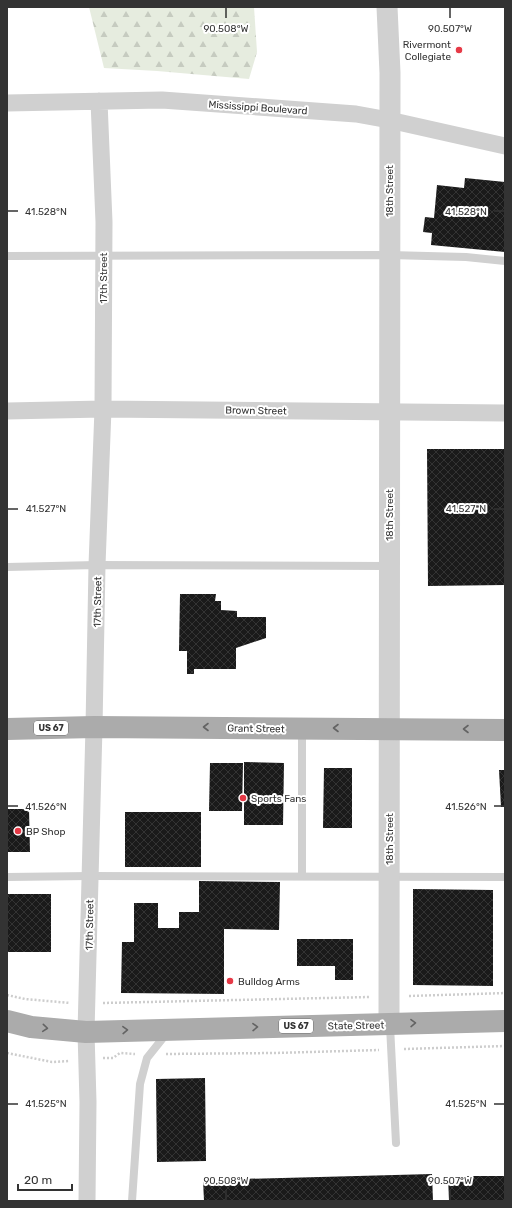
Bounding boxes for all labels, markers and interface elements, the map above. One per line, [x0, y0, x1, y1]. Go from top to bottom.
text: 90.508°W [203, 23, 249, 35]
text: 90.507°W [428, 23, 472, 35]
place label: Rivermont Collegiate [403, 39, 451, 63]
marker: Rivermont Collegiate [454, 45, 464, 55]
street label: Mississippi Boulevard [208, 99, 308, 117]
street label: 18th Street [384, 165, 396, 217]
text: 41.528°N [25, 206, 67, 218]
text: 41.528°N [445, 206, 487, 218]
street label: 17th Street [98, 253, 110, 303]
street label: Brown Street [225, 404, 287, 418]
street label: 18th Street [384, 489, 396, 541]
text: 41.527°N [26, 503, 66, 515]
text: 41.527°N [446, 503, 486, 515]
street label: 17th Street [92, 576, 104, 628]
road number: US 67 [34, 721, 68, 735]
one-way arrow [203, 723, 209, 732]
street label: Grant Street [227, 723, 285, 736]
one-way arrow [333, 724, 339, 733]
one-way arrow [463, 725, 469, 733]
marker: Sports Fans [238, 793, 248, 803]
place label: Sports Fans [251, 793, 306, 805]
text: 41.526°N [25, 801, 67, 813]
text: 41.526°N [445, 801, 487, 813]
street label: 18th Street [384, 813, 396, 865]
marker: BP Shop [13, 826, 23, 836]
place label: BP Shop [26, 826, 65, 838]
street label: 17th Street [84, 899, 96, 951]
marker: Bulldog Arms [225, 976, 235, 986]
place label: Bulldog Arms [238, 976, 300, 988]
road number: US 67 [279, 1019, 313, 1033]
one-way arrow [410, 1019, 416, 1027]
street label: State Street [328, 1020, 384, 1032]
one-way arrow [42, 1023, 48, 1032]
one-way arrow [252, 1023, 258, 1031]
one-way arrow [122, 1026, 128, 1035]
text: 41.525°N [25, 1098, 67, 1110]
text: 41.525°N [445, 1098, 487, 1110]
scale bar [18, 1166, 72, 1192]
text: 20 m [24, 1173, 52, 1187]
text: 90.508°W [203, 1175, 249, 1187]
text: 90.507°W [428, 1175, 472, 1187]

